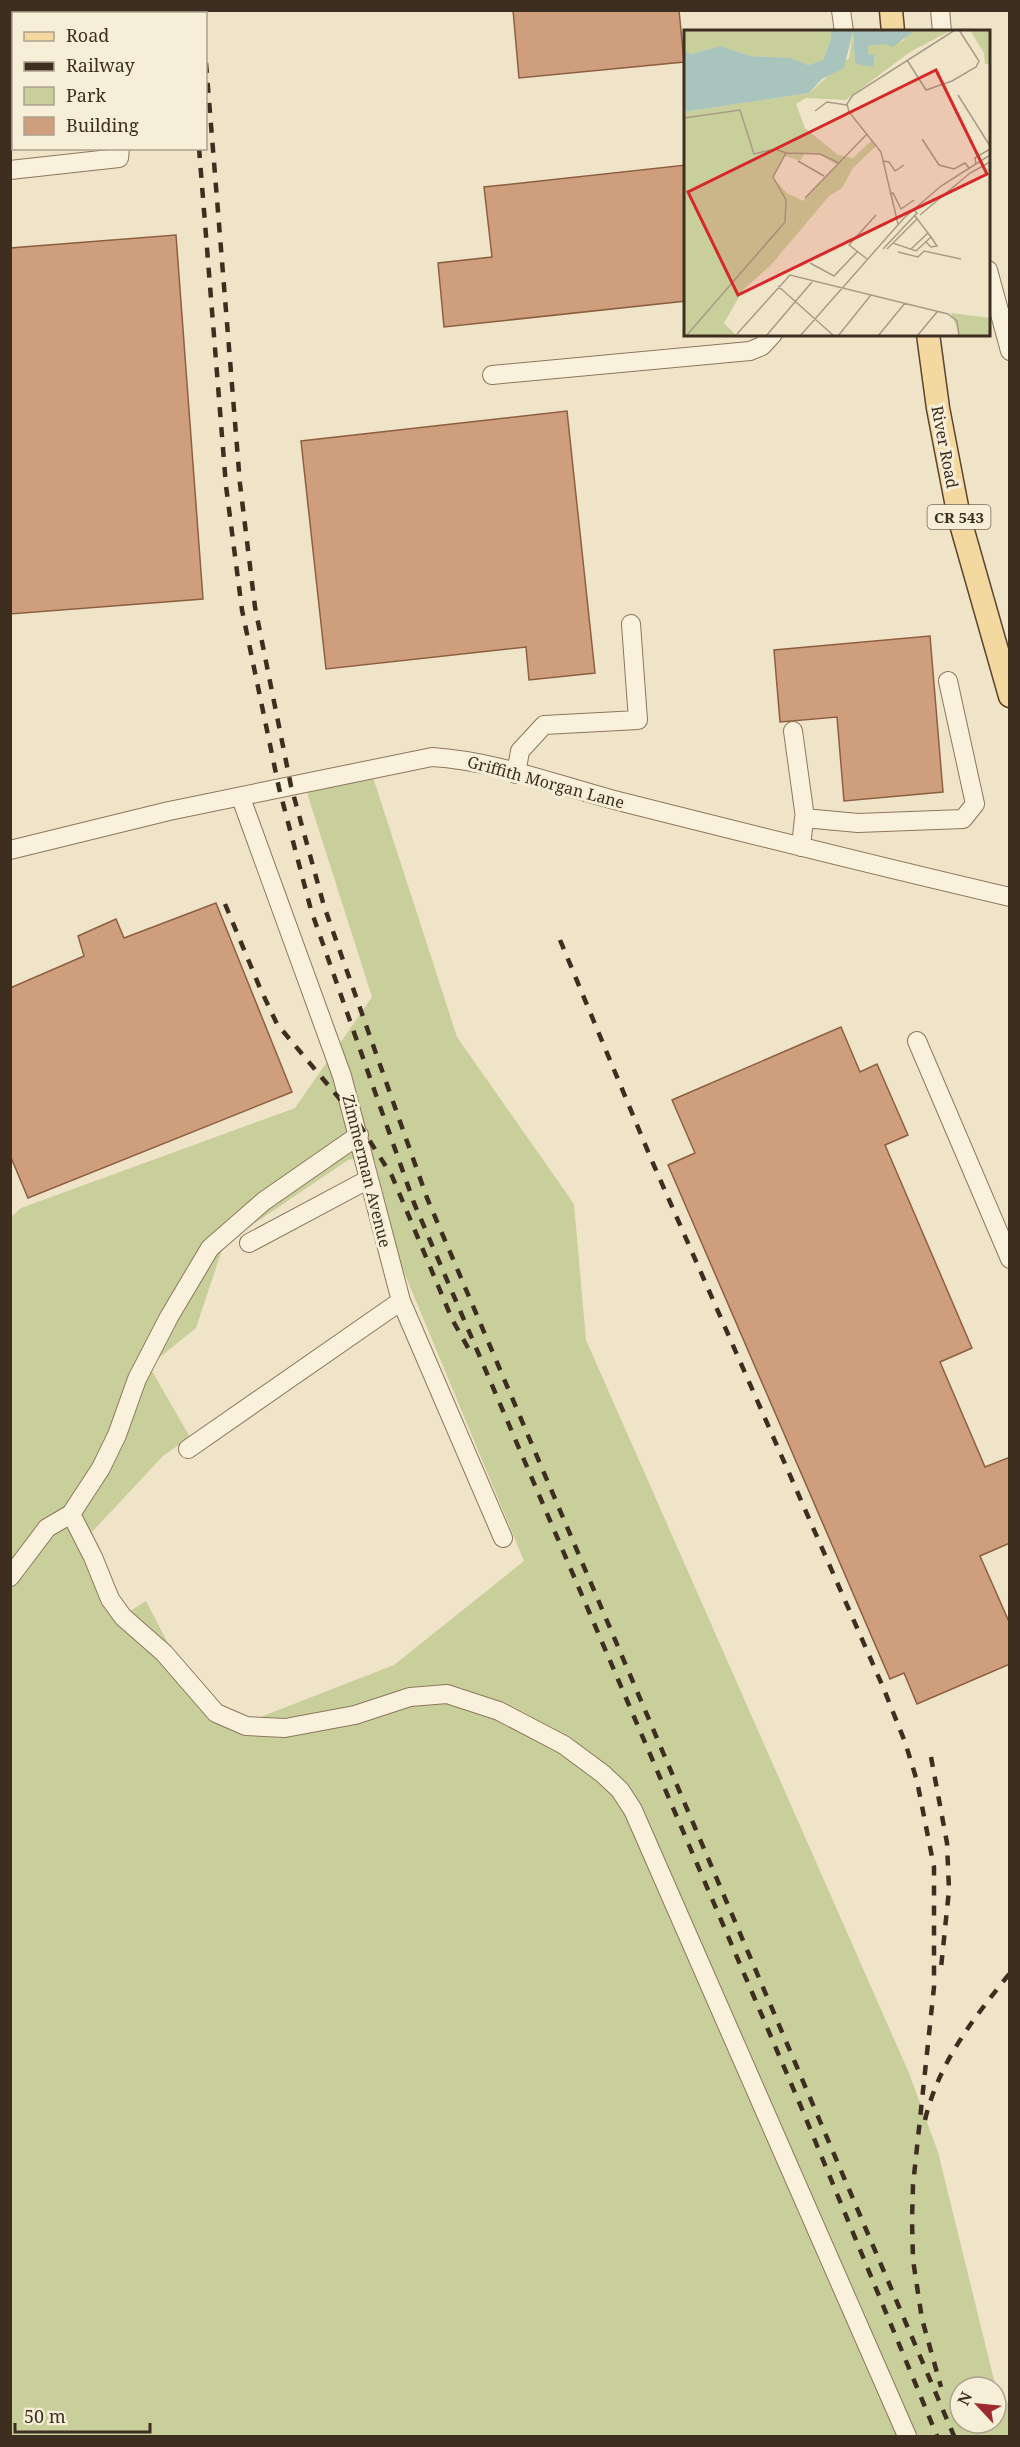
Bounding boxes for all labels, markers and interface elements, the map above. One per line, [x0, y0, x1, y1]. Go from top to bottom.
legend [12, 12, 207, 150]
text: Road [66, 23, 109, 47]
inset map [684, 30, 990, 336]
text: Railway [66, 53, 136, 77]
text: Park [66, 83, 106, 107]
text: Building [66, 113, 139, 137]
street label: River Road [926, 404, 964, 490]
road number: CR 543 [928, 505, 990, 529]
street label: Griffith Morgan Lane [465, 750, 627, 814]
street label: Zimmerman Avenue [337, 1092, 397, 1250]
north arrow [948, 2375, 1008, 2435]
text: N [952, 2388, 977, 2409]
scale bar [15, 2396, 150, 2434]
text: 50 m [24, 2404, 66, 2428]

